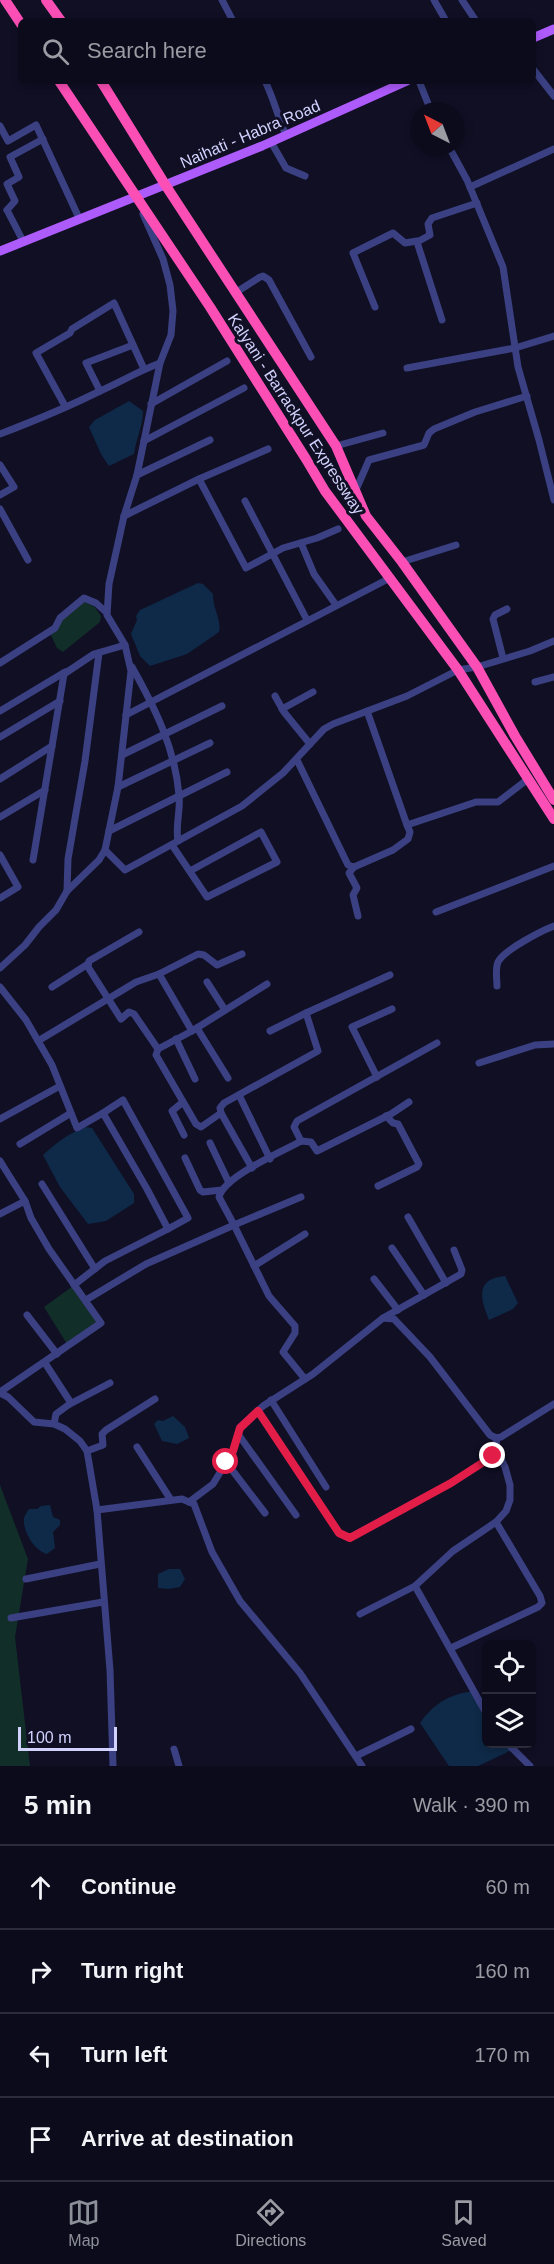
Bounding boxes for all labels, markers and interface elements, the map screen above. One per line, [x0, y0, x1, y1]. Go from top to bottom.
search box [18, 18, 536, 84]
icon: search [39, 35, 72, 68]
text: Search here [87, 38, 207, 63]
street label: Naihati - Habra Road [178, 97, 322, 171]
north arrow [410, 102, 464, 156]
street label: Kalyani - Barrackpur Expressway [225, 311, 367, 517]
route end [479, 1442, 505, 1468]
route start [212, 1448, 238, 1474]
map controls [482, 1640, 536, 1748]
button: locate [482, 1640, 536, 1694]
button: layers [482, 1694, 536, 1748]
scale bar [18, 1724, 117, 1752]
text: 100 m [27, 1729, 71, 1746]
text: 5 min [24, 1790, 92, 1820]
text: Walk · 390 m [413, 1794, 530, 1816]
icon: ahead [24, 1871, 57, 1904]
text: Continue [81, 1874, 176, 1899]
text: 60 m [486, 1876, 530, 1898]
icon: right [24, 1955, 57, 1988]
text: Turn right [81, 1958, 183, 1983]
text: 160 m [474, 1960, 530, 1982]
icon: left [24, 2039, 57, 2072]
text: Turn left [81, 2042, 167, 2067]
text: 170 m [474, 2044, 530, 2066]
icon: arrive [24, 2123, 57, 2156]
text: Arrive at destination [81, 2126, 294, 2151]
tab: Map [67, 2196, 100, 2250]
tab: Directions [235, 2196, 306, 2250]
tab: Saved [441, 2196, 487, 2250]

